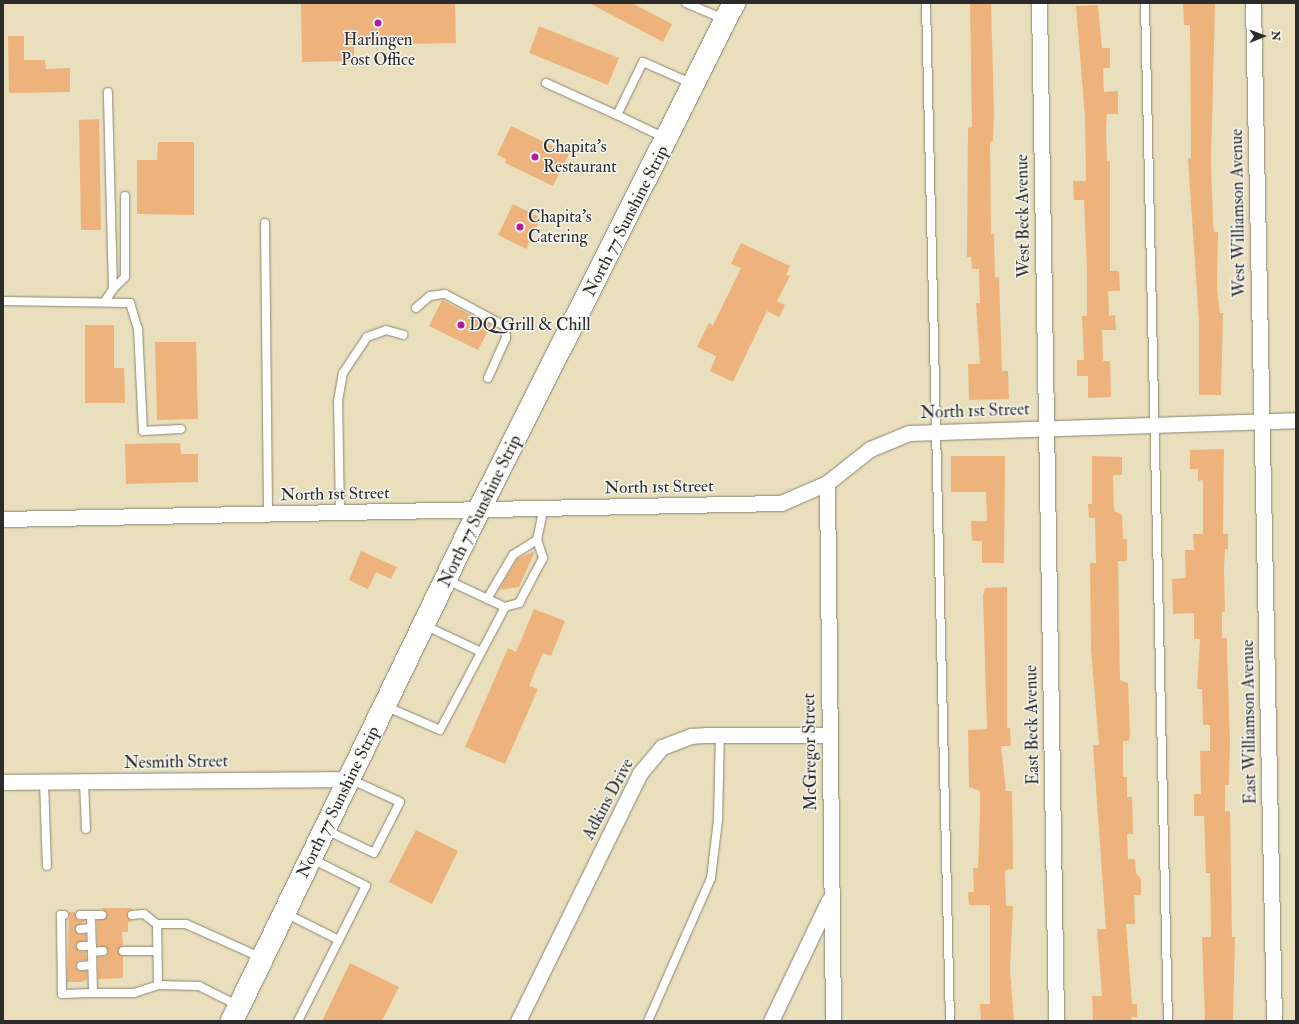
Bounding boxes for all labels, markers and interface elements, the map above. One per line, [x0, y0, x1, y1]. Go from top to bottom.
north arrow [1243, 16, 1283, 56]
marker: Harlingen Post Office [373, 18, 383, 28]
place label: Harlingen Post Office [341, 30, 415, 70]
text: N [1269, 31, 1282, 41]
street label: West Williamson Avenue [1226, 129, 1250, 297]
place label: Chapita's Restaurant [543, 137, 617, 177]
street label: North 77 Sunshine Strip [579, 142, 673, 300]
marker: Chapita's Restaurant [530, 152, 540, 162]
street label: West Beck Avenue [1012, 154, 1034, 278]
place label: Chapita's Catering [528, 207, 592, 247]
marker: Chapita's Catering [515, 222, 525, 232]
place label: DQ Grill & Chill [469, 315, 591, 335]
marker: DQ Grill & Chill [456, 320, 466, 330]
street label: North 1st Street [920, 399, 1030, 423]
street label: North 77 Sunshine Strip [434, 432, 526, 590]
street label: North 1st Street [604, 476, 714, 498]
street label: North 1st Street [280, 483, 390, 505]
street label: East Williamson Avenue [1237, 639, 1261, 805]
street label: East Beck Avenue [1021, 665, 1043, 785]
street label: McGregor Street [799, 693, 821, 811]
street label: North 77 Sunshine Strip [292, 723, 384, 881]
street label: Nesmith Street [124, 751, 228, 773]
street label: Adkins Drive [578, 755, 638, 843]

